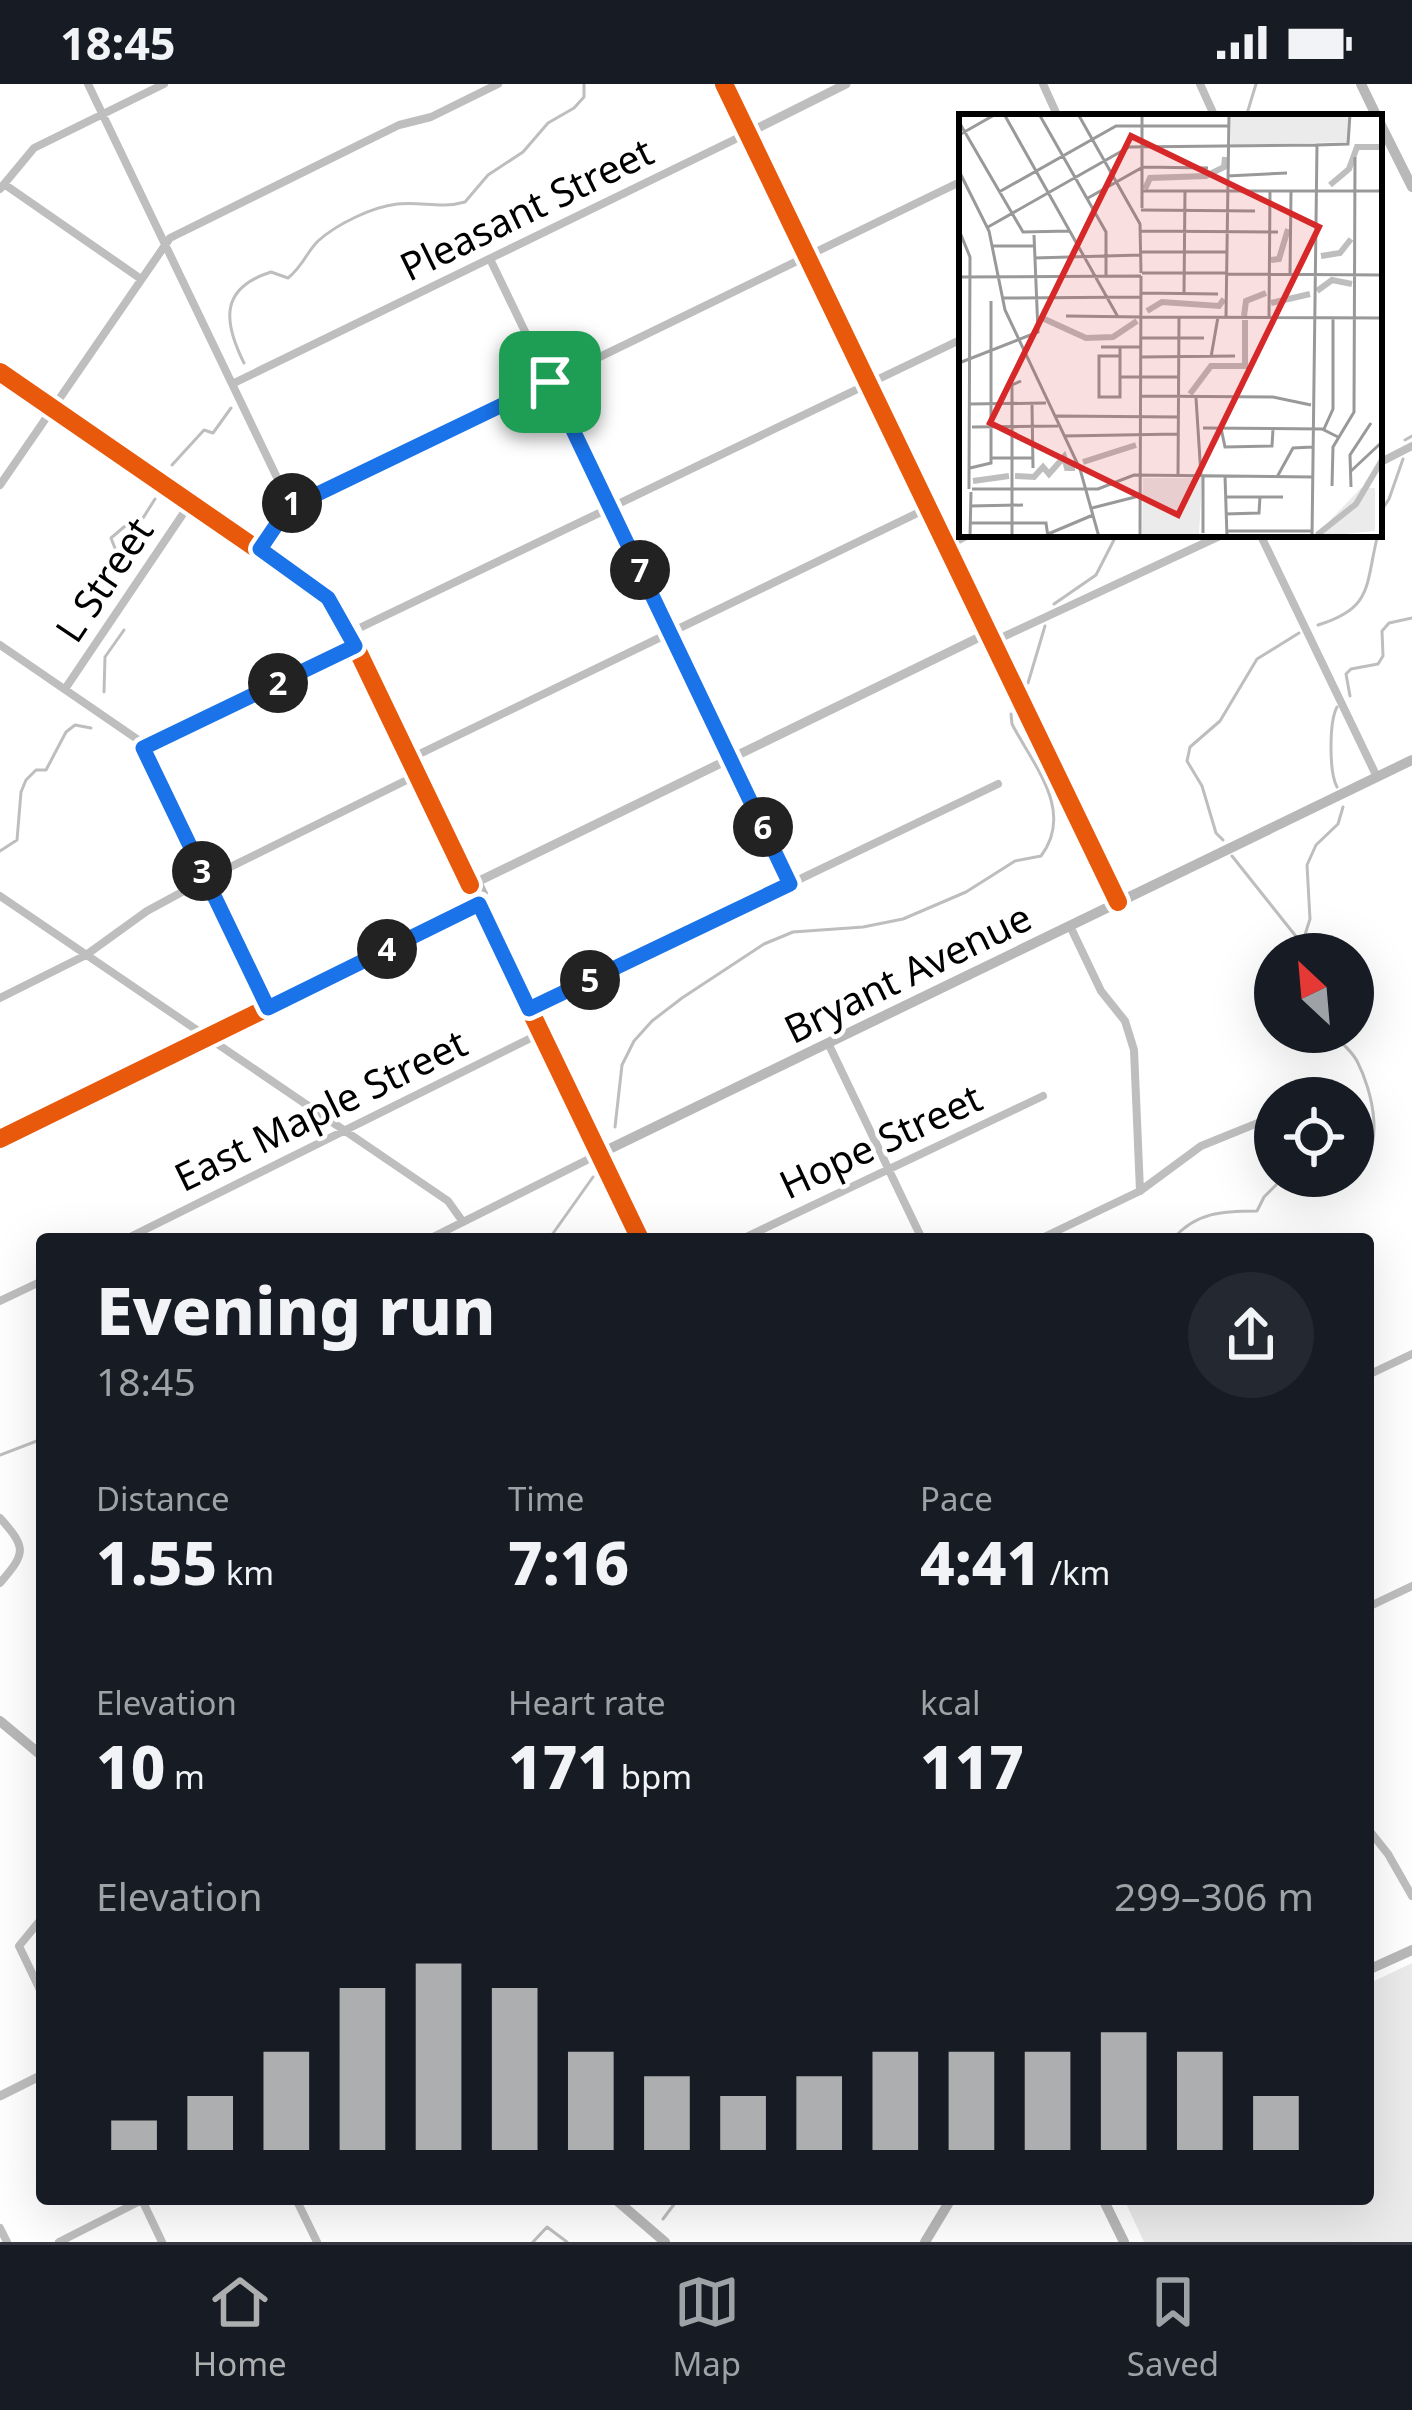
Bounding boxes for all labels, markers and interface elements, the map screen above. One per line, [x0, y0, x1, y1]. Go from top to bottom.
text: 18:45 [60, 12, 176, 73]
inset map [959, 114, 1382, 537]
street label: Pleasant Street [391, 124, 661, 292]
pin [499, 331, 601, 433]
icon: arrive [517, 349, 583, 415]
pin: 1 [262, 473, 322, 533]
text: 1 [283, 480, 301, 525]
street label: L Street [42, 506, 164, 652]
pin: 7 [610, 540, 670, 600]
text: 7 [631, 547, 649, 592]
pin: 2 [248, 653, 308, 713]
text: 2 [269, 660, 287, 705]
pin: 6 [733, 797, 793, 857]
text: 6 [754, 804, 772, 849]
pin: 3 [172, 841, 232, 901]
text: 3 [193, 848, 211, 893]
street label: Bryant Avenue [775, 889, 1039, 1055]
pin: 4 [357, 919, 417, 979]
text: 4 [378, 926, 396, 971]
north arrow [1254, 933, 1374, 1053]
map controls [1254, 933, 1374, 1197]
pin: 5 [560, 950, 620, 1010]
text: 5 [581, 957, 599, 1002]
street label: East Maple Street [165, 1015, 475, 1203]
street label: Hope Street [770, 1070, 990, 1210]
button: locate [1254, 1077, 1374, 1197]
text: Evening run [96, 1264, 495, 1354]
button: share [1188, 1272, 1314, 1398]
text: 18:45 [96, 1354, 196, 1407]
text: Distance [96, 1476, 230, 1521]
text: Time [508, 1476, 584, 1521]
text: Pace [920, 1476, 993, 1521]
text: 1.55 [96, 1521, 217, 1603]
text: 7:16 [508, 1521, 629, 1603]
text: 4:41 [920, 1521, 1041, 1603]
text: km [217, 1550, 274, 1595]
text: /km [1041, 1550, 1110, 1595]
text: Elevation [96, 1680, 237, 1725]
text: Heart rate [508, 1680, 666, 1725]
text: kcal [920, 1680, 981, 1725]
text: 10 [96, 1725, 165, 1807]
text: 171 [508, 1725, 612, 1807]
text: 117 [920, 1725, 1024, 1807]
text: m [165, 1754, 205, 1799]
text: bpm [612, 1754, 692, 1799]
text: Elevation [96, 1869, 263, 1922]
text: 299–306 m [1114, 1869, 1314, 1922]
tab: Home [193, 2269, 287, 2386]
tab: Map [672, 2269, 741, 2386]
tab: Saved [1127, 2269, 1219, 2386]

